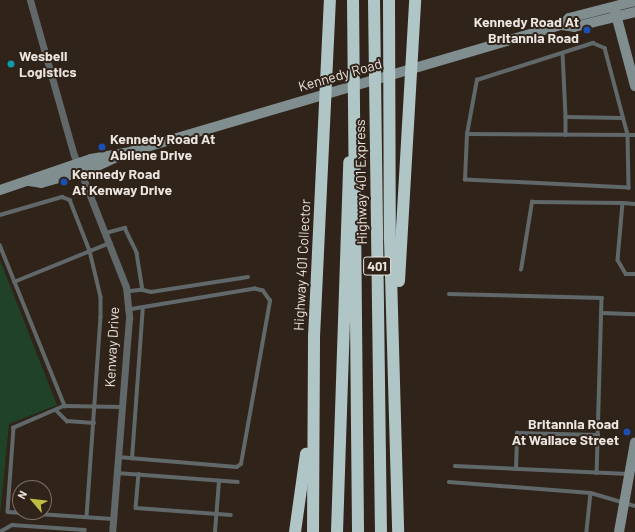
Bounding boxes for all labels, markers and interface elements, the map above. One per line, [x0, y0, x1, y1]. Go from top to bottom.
place label: Kennedy Road At Britannia Road [474, 14, 579, 46]
marker: Kennedy Road At Britannia Road [582, 25, 592, 35]
place label: Wesbell Logistics [19, 48, 77, 80]
street label: Kennedy Road [296, 55, 384, 95]
marker: Wesbell Logistics [6, 59, 16, 69]
street label: Highway 401 Express [352, 119, 370, 245]
place label: Kennedy Road At Abilene Drive [110, 131, 215, 164]
marker: Kennedy Road At Abilene Drive [97, 142, 107, 152]
place label: Kennedy Road At Kenway Drive [72, 166, 172, 198]
marker: Kennedy Road At Kenway Drive [59, 177, 69, 187]
street label: Highway 401 Collector [290, 199, 314, 331]
road number: 401 [363, 255, 391, 277]
street label: Kenway Drive [102, 306, 122, 388]
place label: Britannia Road At Wallace Street [512, 416, 619, 448]
marker: Britannia Road At Wallace Street [622, 427, 632, 437]
north arrow [12, 480, 52, 520]
text: N [14, 488, 29, 501]

